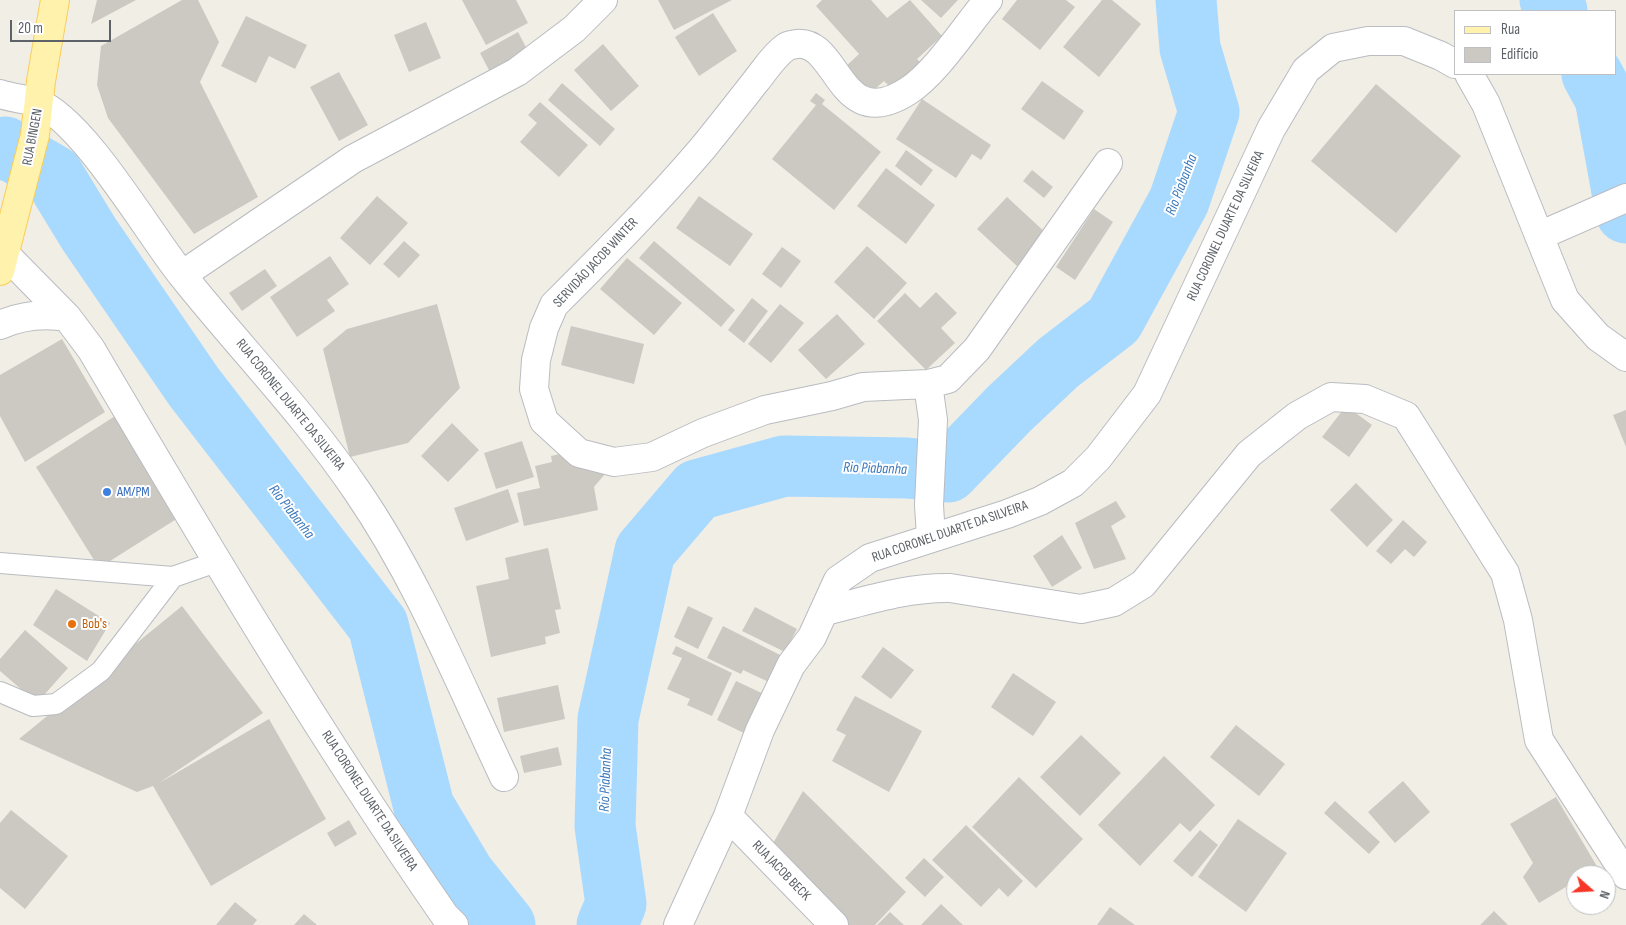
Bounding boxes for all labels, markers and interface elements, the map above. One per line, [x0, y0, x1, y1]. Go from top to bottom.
scale bar [12, 10, 114, 42]
legend [1454, 10, 1616, 75]
text: 20 m [18, 19, 43, 38]
text: Rua [1501, 20, 1520, 39]
text: Edifício [1501, 45, 1538, 64]
street label: RUA BINGEN [19, 107, 47, 167]
street label: RUA CORONEL DUARTE DA SILVEIRA [1184, 148, 1268, 304]
water label: Rio Piabanha [1162, 152, 1202, 218]
street label: SERVIDÃO JACOB WINTER [550, 215, 642, 311]
street label: RUA CORONEL DUARTE DA SILVEIRA [232, 336, 348, 474]
water label: Rio Piabanha [843, 459, 907, 479]
water label: Rio Piabanha [264, 481, 318, 543]
place label: AM/PM [117, 484, 150, 500]
marker: AM/PM [101, 486, 113, 498]
street label: RUA CORONEL DUARTE DA SILVEIRA [870, 497, 1030, 567]
place label: Bob's [82, 616, 107, 632]
marker: Bob's [66, 618, 78, 630]
street label: RUA CORONEL DUARTE DA SILVEIRA [317, 728, 421, 874]
water label: Rio Piabanha [596, 748, 616, 812]
street label: RUA JACOB BECK [748, 837, 814, 905]
north arrow [1566, 865, 1616, 915]
text: N [1595, 888, 1614, 901]

